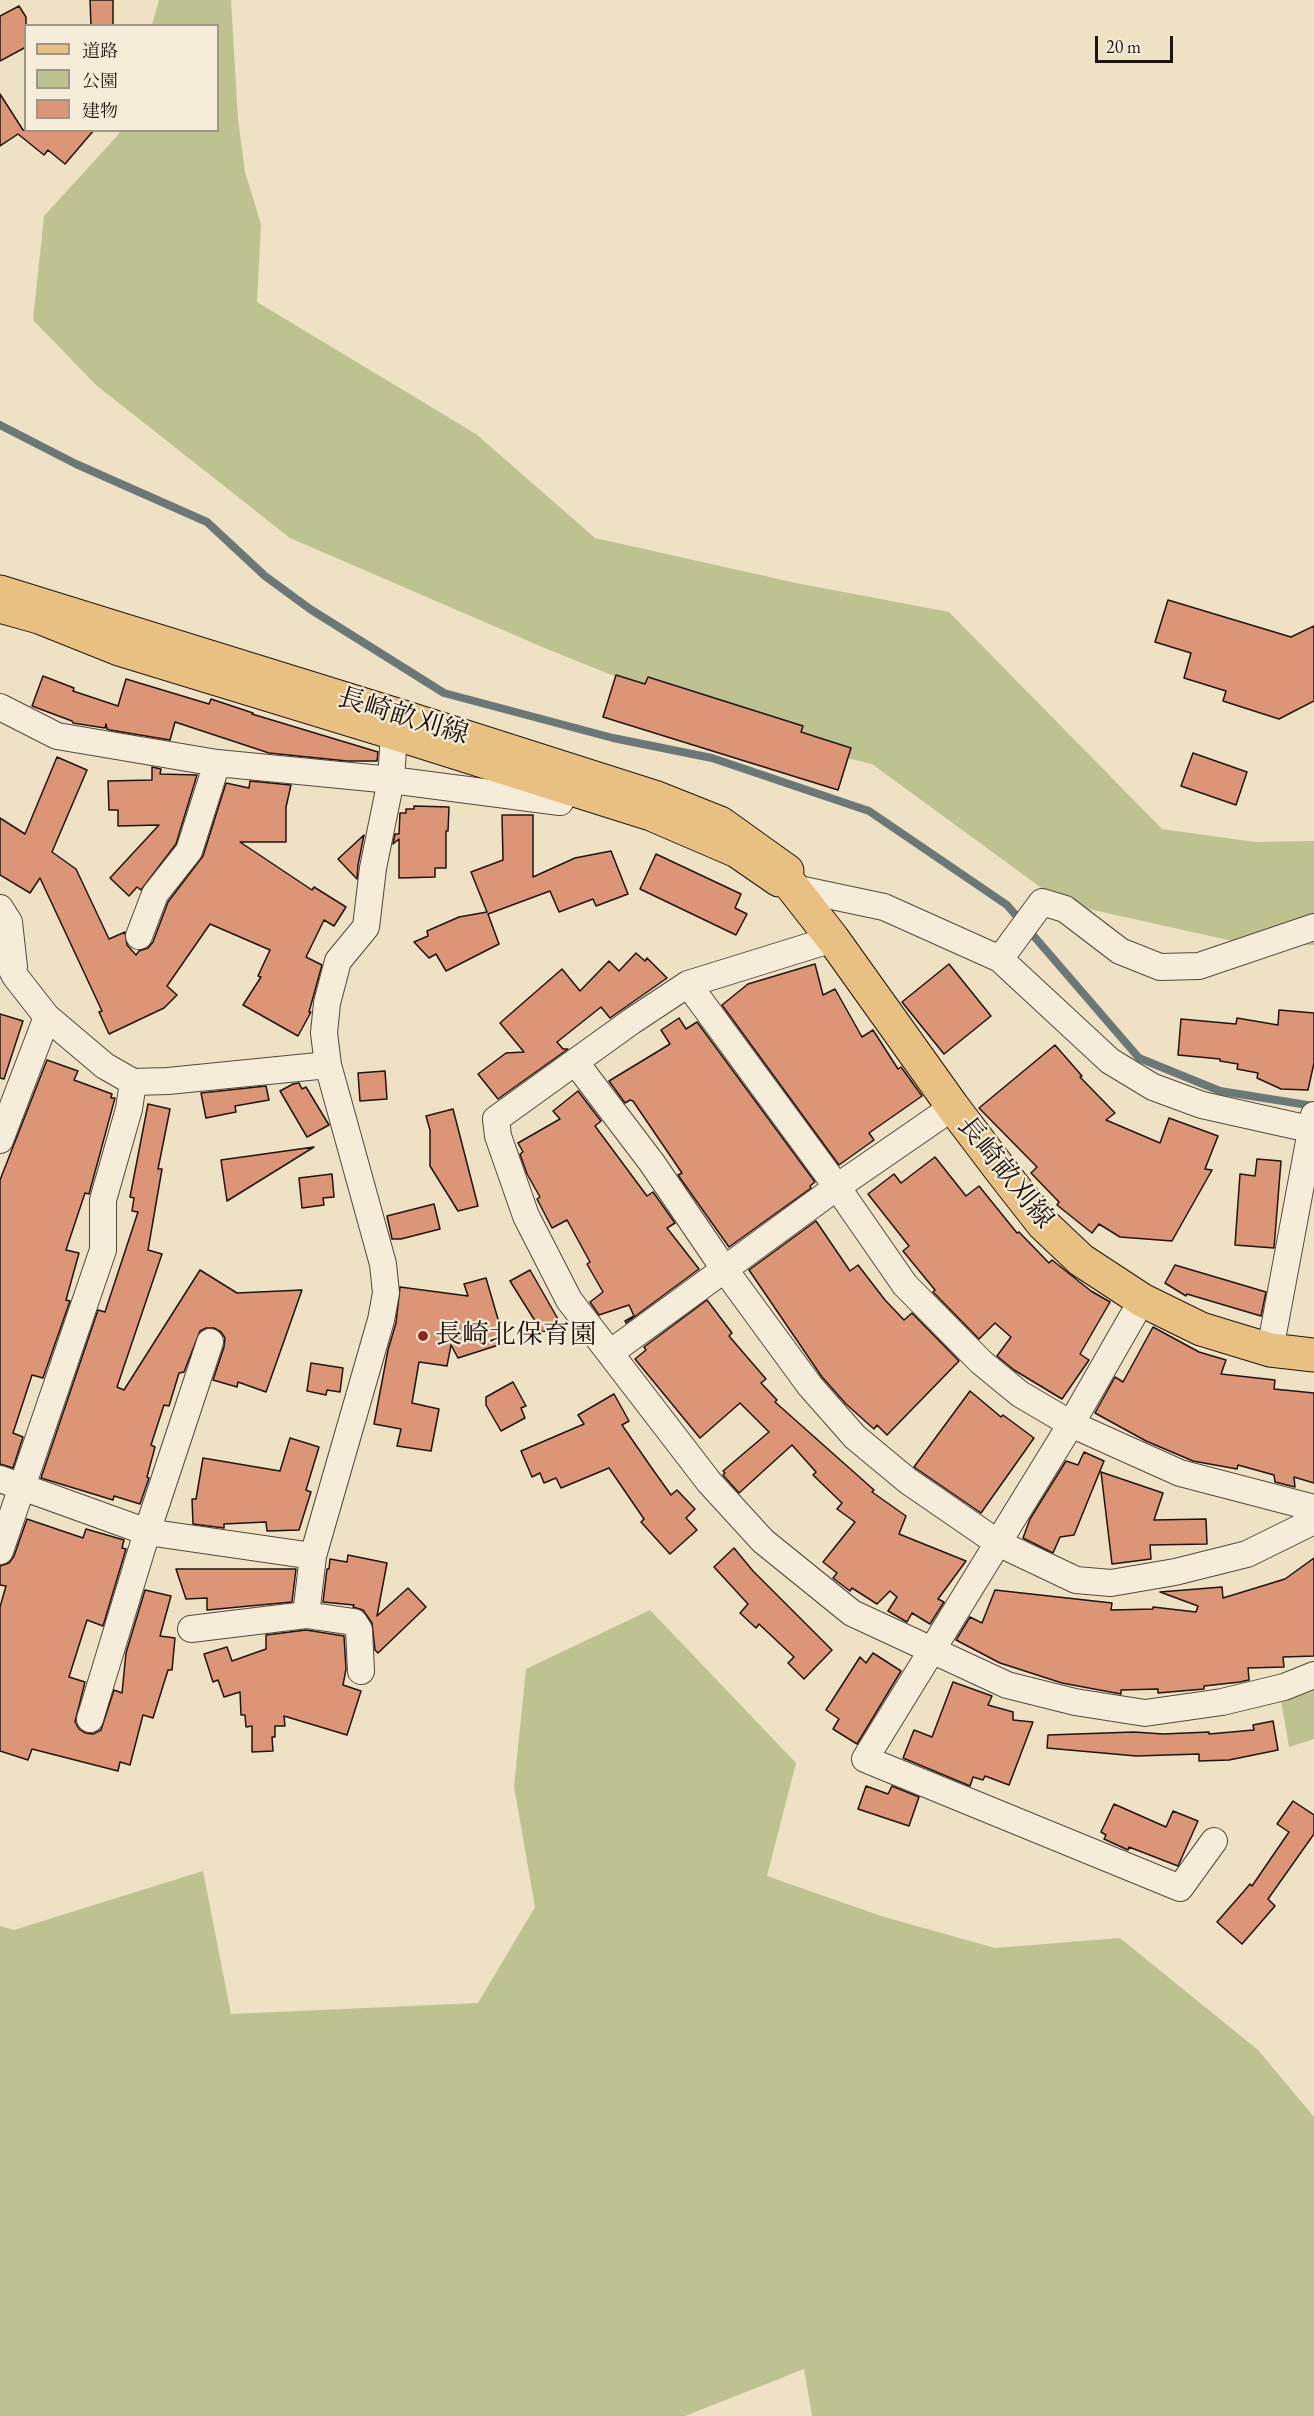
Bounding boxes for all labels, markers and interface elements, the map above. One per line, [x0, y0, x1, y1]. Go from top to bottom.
legend [24, 24, 219, 132]
scale bar [1098, 24, 1176, 62]
text: 20 m [1106, 35, 1141, 58]
text: 道路 [82, 39, 118, 62]
text: 公園 [82, 69, 118, 92]
text: 建物 [82, 99, 118, 122]
street label: 長崎畝刈線 [334, 682, 472, 752]
street label: 長崎畝刈線 [950, 1110, 1060, 1236]
place label: 長崎北保育園 [435, 1320, 597, 1352]
marker: 長崎北保育園 [416, 1329, 430, 1343]

